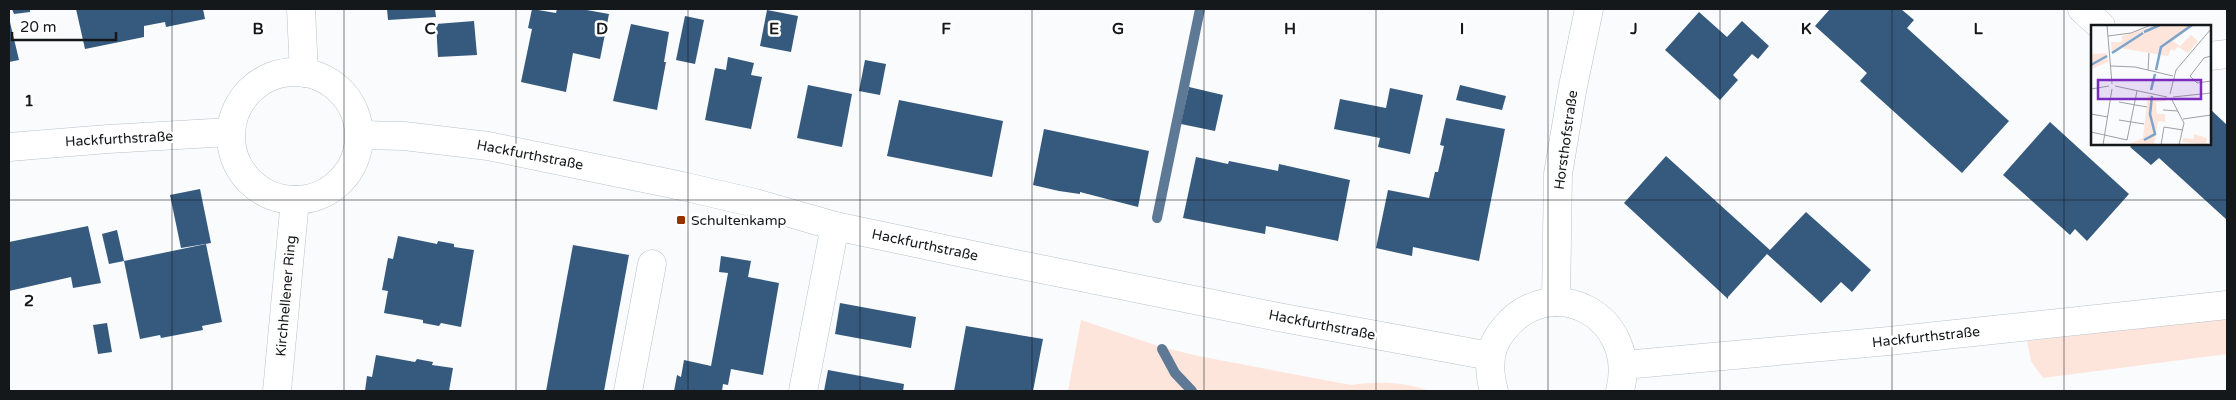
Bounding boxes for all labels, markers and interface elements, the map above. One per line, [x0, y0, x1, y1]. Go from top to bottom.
scale bar [12, 10, 116, 42]
text: 20 m [20, 18, 57, 36]
text: B [252, 19, 264, 39]
text: C [424, 19, 436, 39]
text: D [596, 19, 608, 39]
text: E [769, 19, 779, 39]
text: F [941, 19, 951, 39]
text: G [1112, 19, 1124, 39]
text: H [1284, 19, 1296, 39]
text: I [1460, 19, 1464, 39]
text: J [1629, 19, 1638, 39]
text: K [1801, 19, 1812, 39]
text: L [1973, 19, 1983, 39]
inset map [2091, 25, 2211, 145]
street label: Horsthofstraße [1551, 89, 1581, 191]
text: 1 [24, 91, 34, 111]
street label: Hackfurthstraße [64, 128, 174, 150]
street label: Hackfurthstraße [475, 136, 585, 174]
place label: Schultenkamp [691, 212, 786, 229]
marker: Schultenkamp [675, 214, 687, 226]
street label: Hackfurthstraße [870, 225, 980, 265]
street label: Kirchhellener Ring [272, 235, 300, 357]
text: 2 [24, 291, 34, 311]
street label: Hackfurthstraße [1267, 306, 1377, 344]
street label: Hackfurthstraße [1871, 323, 1981, 351]

